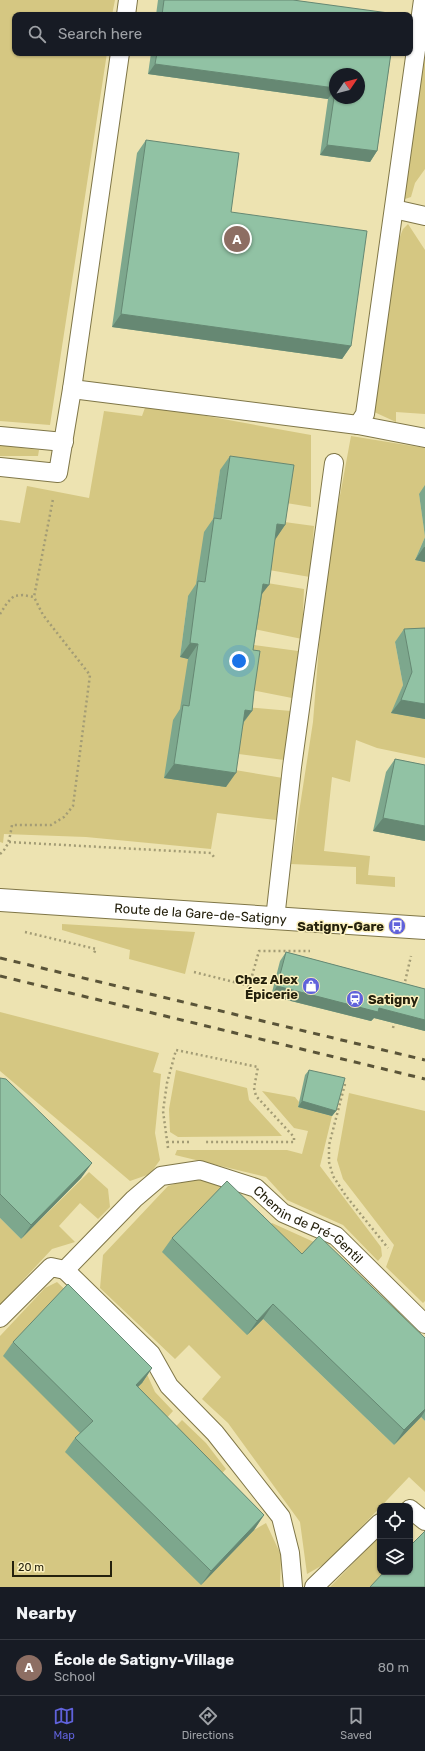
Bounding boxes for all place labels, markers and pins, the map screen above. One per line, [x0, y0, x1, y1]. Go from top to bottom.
pin: A [224, 224, 250, 254]
bus stop icon: Satigny-Gare [387, 916, 407, 936]
place label: Satigny-Gare [297, 919, 384, 934]
place label: Chez Alex Épicerie [235, 972, 298, 1002]
shop icon: Chez Alex Épicerie [301, 976, 321, 996]
station icon: Satigny [345, 989, 365, 1009]
place label: Satigny [368, 992, 418, 1007]

